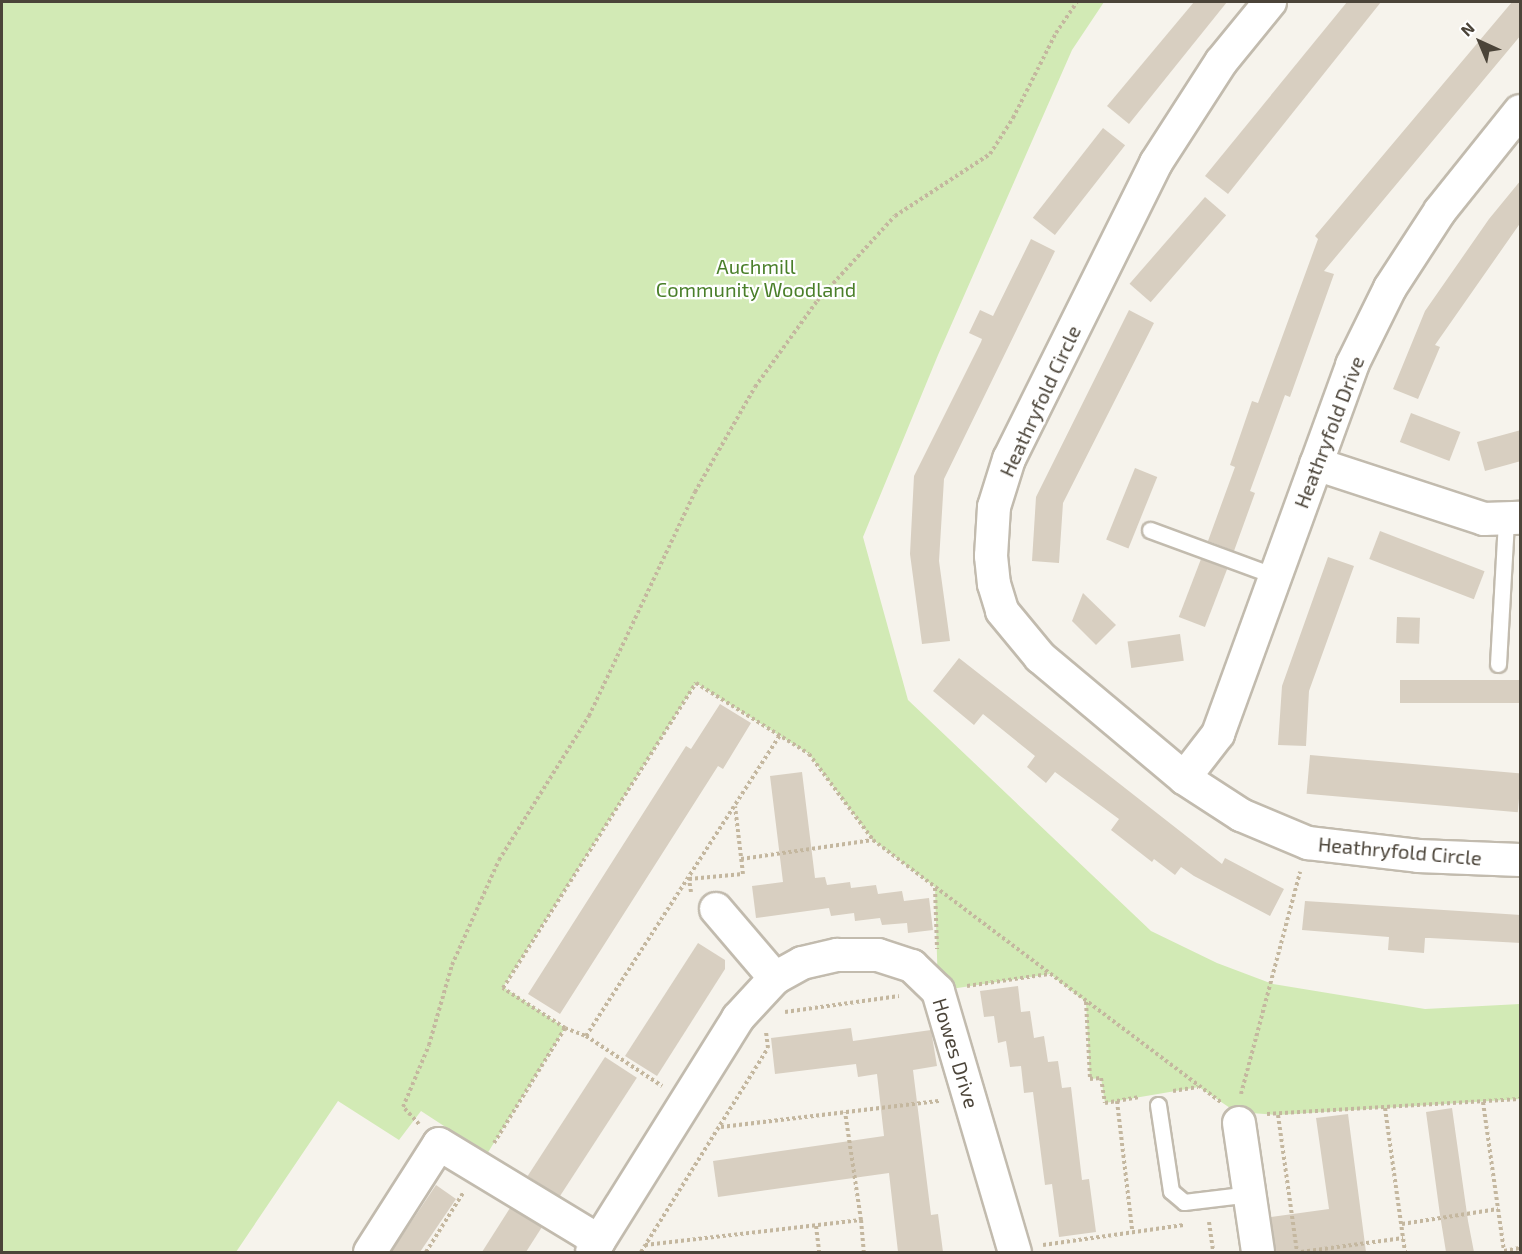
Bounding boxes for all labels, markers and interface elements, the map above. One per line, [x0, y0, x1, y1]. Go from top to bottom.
north arrow [1450, 12, 1510, 72]
text: N [1456, 18, 1478, 40]
park label: Auchmill Community Woodland [655, 255, 857, 302]
street label: Heathryfold Circle [994, 322, 1086, 480]
street label: Heathryfold Drive [1289, 353, 1369, 511]
street label: Heathryfold Circle [1317, 832, 1483, 870]
street label: Howes Drive [928, 995, 984, 1111]

